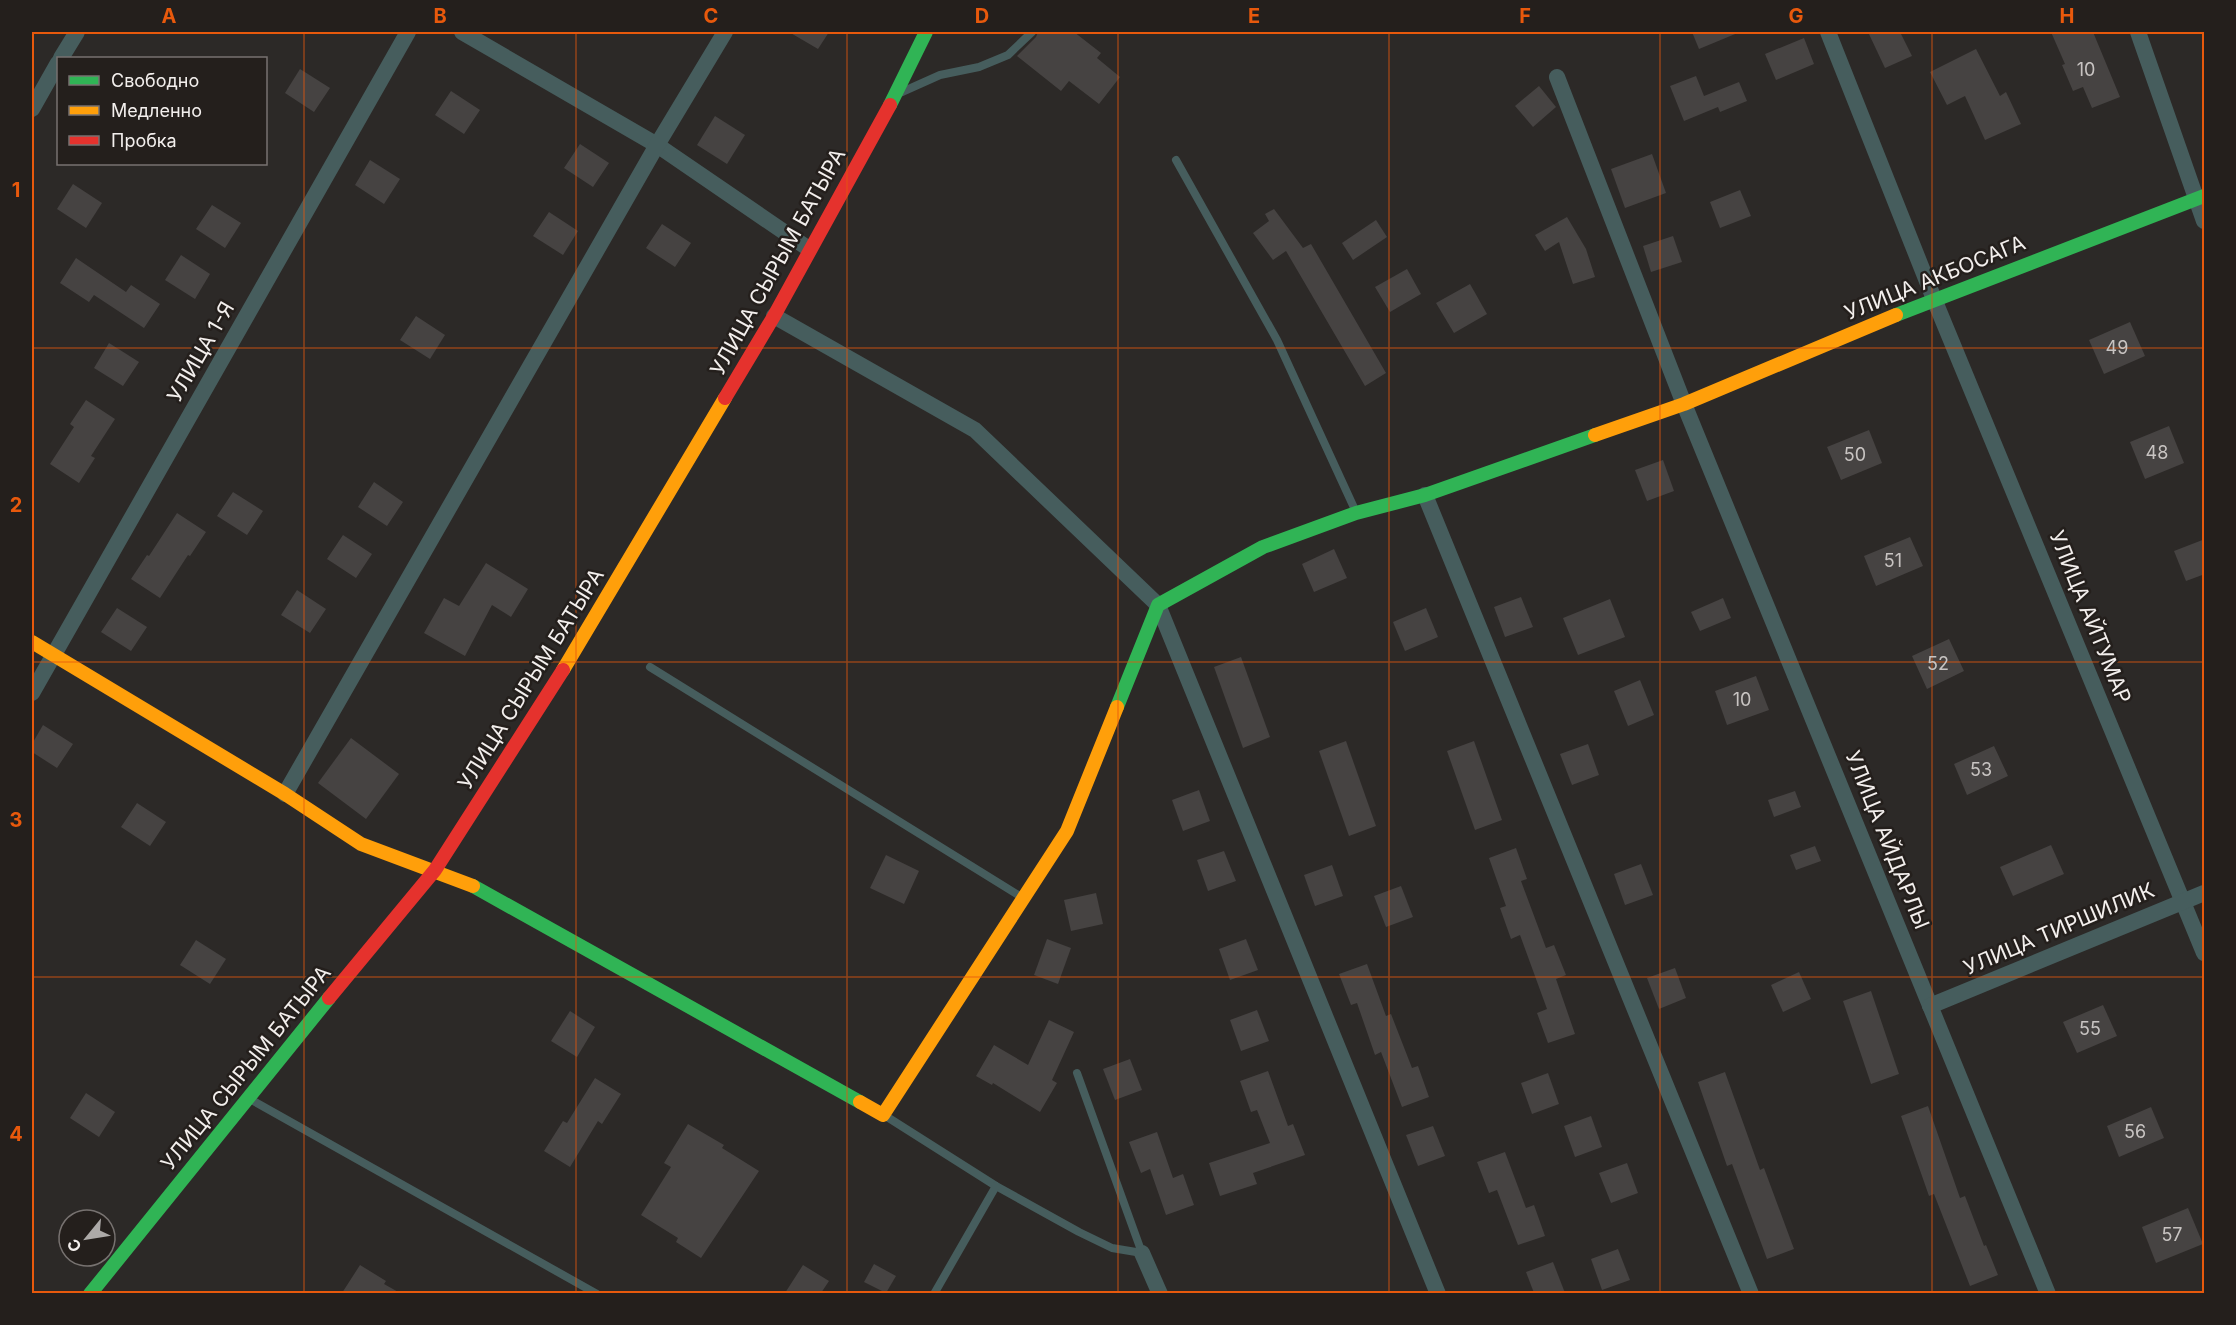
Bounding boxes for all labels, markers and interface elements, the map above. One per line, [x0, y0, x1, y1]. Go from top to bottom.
text: A [162, 4, 177, 28]
text: B [433, 4, 447, 28]
text: C [704, 4, 718, 28]
text: D [975, 4, 989, 28]
text: E [1248, 4, 1260, 28]
text: F [1519, 4, 1531, 28]
text: G [1788, 4, 1804, 28]
text: H [2060, 4, 2074, 28]
legend [57, 57, 267, 165]
house number: 10 [2077, 59, 2095, 80]
text: Свободно [111, 70, 199, 91]
text: Медленно [111, 100, 202, 121]
text: Пробка [111, 130, 177, 151]
street label: УЛИЦА СЫРЫМ БАТЫРА [705, 144, 850, 380]
text: 1 [12, 178, 20, 202]
street label: УЛИЦА АКБОСАГА [1841, 230, 2029, 325]
street label: УЛИЦА 1-Я [162, 297, 239, 406]
house number: 49 [2106, 337, 2128, 358]
house number: 48 [2146, 442, 2168, 463]
house number: 50 [1844, 444, 1866, 465]
text: 2 [10, 493, 22, 517]
street label: УЛИЦА АЙТУМАР [2044, 526, 2137, 707]
house number: 51 [1884, 550, 1902, 571]
street label: УЛИЦА СЫРЫМ БАТЫРА [452, 564, 609, 794]
house number: 52 [1927, 653, 1949, 674]
house number: 10 [1733, 689, 1751, 710]
street label: УЛИЦА АЙДАРЛЫ [1840, 747, 1936, 933]
house number: 53 [1970, 759, 1992, 780]
text: 3 [10, 808, 22, 832]
street label: УЛИЦА ТИРШИЛИК [1960, 877, 2158, 980]
street label: УЛИЦА СЫРЫМ БАТЫРА [155, 960, 336, 1175]
house number: 55 [2079, 1018, 2101, 1039]
house number: 56 [2124, 1121, 2146, 1142]
text: 4 [9, 1122, 23, 1146]
north arrow [57, 1208, 117, 1268]
house number: 57 [2161, 1224, 2183, 1245]
text: С [62, 1235, 86, 1256]

